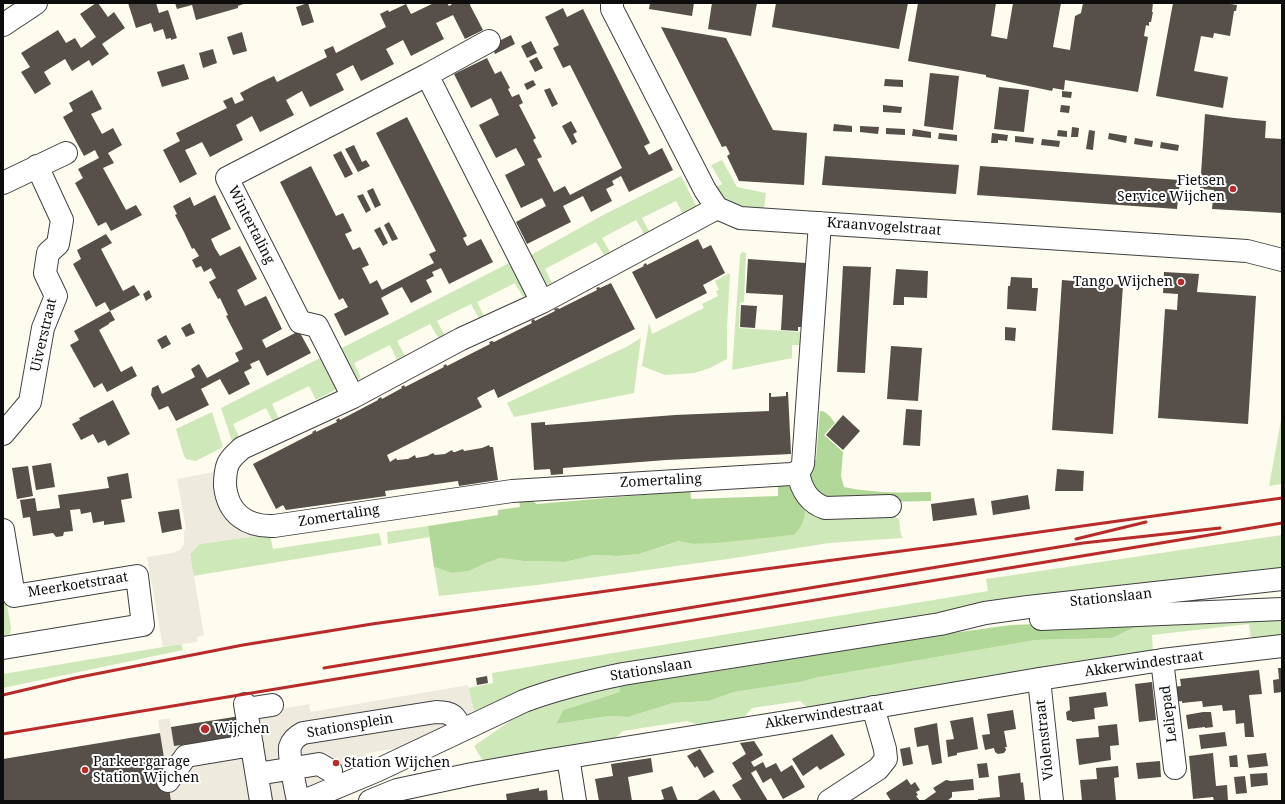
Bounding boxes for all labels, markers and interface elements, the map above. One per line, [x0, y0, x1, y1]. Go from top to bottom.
place label: Fietsen Service Wijchen [1117, 173, 1225, 206]
street label: Wintertaling [224, 183, 278, 267]
marker: Fietsen Service Wijchen [1228, 184, 1238, 194]
street label: Kraanvogelstraat [826, 215, 942, 239]
place label: Tango Wijchen [1073, 274, 1173, 290]
marker: Tango Wijchen [1176, 277, 1186, 287]
street label: Uiverstraat [27, 297, 61, 373]
street label: Zomertaling [620, 470, 702, 492]
street label: Zomertaling [297, 501, 381, 531]
street label: Meerkoetstraat [27, 569, 129, 601]
street label: Stationslaan [1069, 585, 1153, 611]
street label: Akkerwindestraat [1083, 647, 1205, 681]
street label: Stationslaan [609, 655, 693, 685]
street label: Leliepad [1157, 684, 1181, 744]
street label: Akkerwindestraat [763, 697, 885, 733]
street label: Violenstraat [1032, 699, 1058, 781]
street label: Stationsplein [306, 710, 394, 742]
place label: Wijchen [214, 721, 270, 737]
marker: Wijchen [199, 723, 211, 735]
place label: Parkeergarage Station Wijchen [93, 754, 199, 786]
place label: Station Wijchen [344, 755, 450, 771]
marker: Station Wijchen [331, 758, 341, 768]
marker: Parkeergarage Station Wijchen [80, 765, 90, 775]

